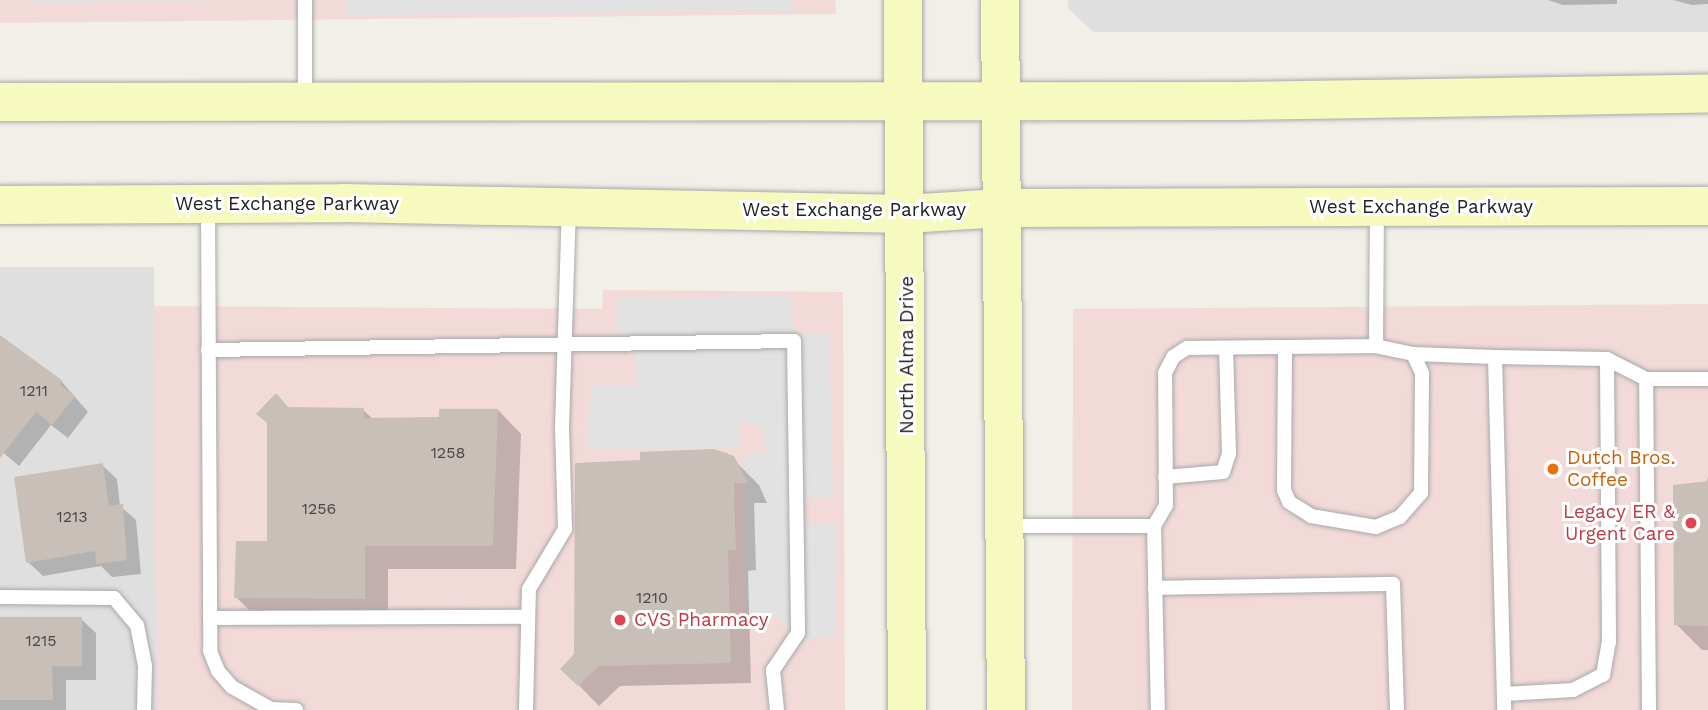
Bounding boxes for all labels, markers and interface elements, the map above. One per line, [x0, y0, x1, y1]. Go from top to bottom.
street label: West Exchange Parkway [175, 193, 399, 215]
street label: West Exchange Parkway [1309, 196, 1533, 218]
street label: West Exchange Parkway [742, 199, 966, 221]
street label: North Alma Drive [896, 275, 918, 435]
house number: 1211 [20, 381, 48, 401]
house number: 1258 [431, 443, 465, 463]
place label: Dutch Bros. Coffee [1567, 447, 1676, 491]
marker: Dutch Bros. Coffee [1545, 461, 1561, 477]
house number: 1256 [302, 499, 336, 519]
place label: Legacy ER & Urgent Care [1562, 501, 1675, 545]
house number: 1213 [56, 507, 88, 527]
marker: Legacy ER & Urgent Care [1681, 513, 1701, 533]
house number: 1210 [636, 588, 668, 608]
place label: CVS Pharmacy [634, 609, 769, 631]
marker: CVS Pharmacy [612, 612, 628, 628]
house number: 1215 [25, 631, 57, 651]

